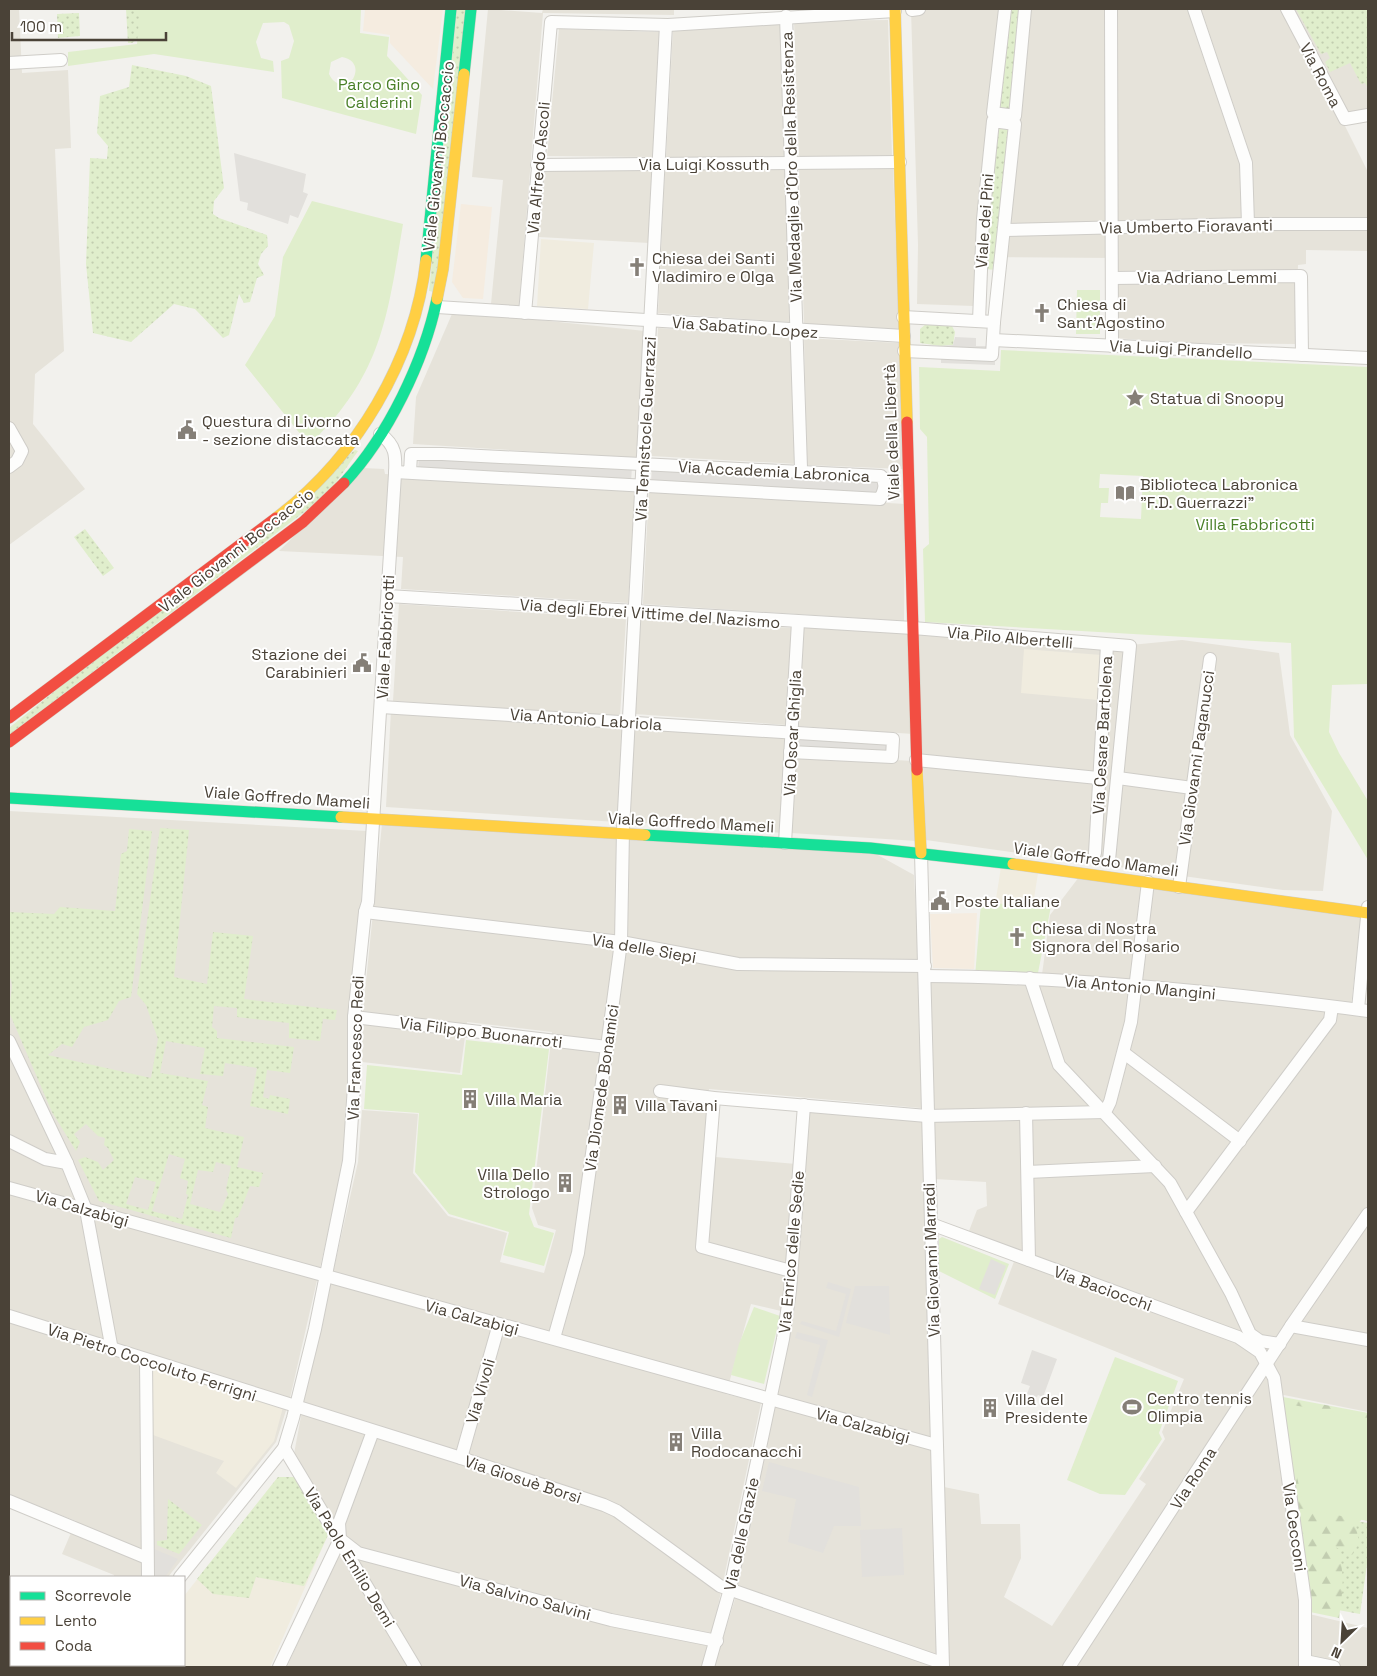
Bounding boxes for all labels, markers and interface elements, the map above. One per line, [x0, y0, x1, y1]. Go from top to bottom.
scale bar [12, 10, 166, 42]
text: 100 m [20, 17, 62, 36]
street label: Via Medaglie d'Oro della Resistenza [776, 31, 807, 303]
street label: Via Roma [1295, 39, 1346, 111]
street label: Viale Giovanni Boccaccio [418, 60, 459, 252]
park label: Parco Gino Calderini [338, 74, 420, 113]
street label: Via Alfredo Ascoli [522, 101, 555, 235]
street label: Via Luigi Kossuth [639, 154, 769, 175]
street label: Viale dei Pini [971, 173, 998, 269]
street label: Via Umberto Fioravanti [1099, 214, 1273, 239]
place label: Chiesa dei Santi Vladimiro e Olga [652, 248, 775, 287]
church icon: Chiesa dei Santi Vladimiro e Olga [626, 256, 648, 278]
street label: Via Adriano Lemmi [1137, 267, 1277, 288]
place label: Chiesa di Sant'Agostino [1057, 294, 1165, 333]
church icon: Chiesa di Sant'Agostino [1031, 302, 1053, 324]
street label: Via Sabatino Lopez [671, 312, 819, 343]
street label: Via Luigi Pirandello [1109, 335, 1253, 364]
street label: Via Temistocle Guerrazzi [630, 336, 661, 522]
street label: Viale della Libertà [879, 363, 904, 501]
place icon: Statua di Snoopy [1124, 387, 1146, 409]
place label: Statua di Snoopy [1150, 388, 1284, 409]
place label: Questura di Livorno - sezione distaccata [202, 411, 359, 450]
public building icon: Questura di Livorno - sezione distaccata [176, 419, 198, 441]
street label: Via Accademia Labronica [677, 456, 871, 487]
place label: Biblioteca Labronica "F.D. Guerrazzi" [1140, 474, 1298, 513]
library icon: Biblioteca Labronica "F.D. Guerrazzi" [1114, 482, 1136, 504]
street label: Viale Giovanni Boccaccio [154, 483, 318, 618]
park label: Villa Fabbricotti [1195, 514, 1315, 535]
street label: Viale Fabbricotti [372, 574, 399, 700]
street label: Via degli Ebrei Vittime del Nazismo [519, 594, 781, 633]
street label: Via Pilo Albertelli [946, 622, 1074, 653]
place label: Stazione dei Carabinieri [251, 644, 347, 683]
public building icon: Stazione dei Carabinieri [351, 652, 373, 674]
street label: Via Cesare Bartolena [1088, 655, 1117, 815]
street label: Via Oscar Ghiglia [779, 669, 806, 797]
street label: Via Giovanni Paganucci [1174, 669, 1219, 847]
street label: Via Antonio Labriola [509, 704, 663, 735]
street label: Viale Goffredo Mameli [203, 781, 371, 814]
street label: Viale Goffredo Mameli [607, 808, 775, 837]
street label: Viale Goffredo Mameli [1012, 838, 1180, 881]
public building icon: Poste Italiane [929, 890, 951, 912]
place label: Poste Italiane [955, 891, 1060, 912]
place label: Chiesa di Nostra Signora del Rosario [1032, 918, 1180, 957]
church icon: Chiesa di Nostra Signora del Rosario [1006, 926, 1028, 948]
street label: Via delle Siepi [590, 929, 698, 968]
street label: Via Antonio Mangini [1063, 970, 1217, 1005]
street label: Via Francesco Redi [342, 975, 369, 1121]
street label: Via Diomede Bonamici [579, 1003, 624, 1173]
street label: Via Filippo Buonarroti [398, 1012, 564, 1053]
building icon: Villa Maria [459, 1088, 481, 1110]
place label: Villa Maria [485, 1089, 562, 1110]
building icon: Villa Tavani [609, 1094, 631, 1116]
place label: Villa Tavani [635, 1095, 718, 1116]
place label: Villa Dello Strologo [477, 1164, 550, 1203]
street label: Via Enrico delle Sedie [774, 1170, 809, 1334]
building icon: Villa Dello Strologo [554, 1172, 576, 1194]
street label: Via Giovanni Marradi [918, 1182, 945, 1338]
street label: Via Calzabigi [33, 1185, 131, 1232]
street label: Via Baciocchi [1051, 1261, 1155, 1316]
street label: Via Calzabigi [423, 1295, 521, 1340]
street label: Via Pietro Coccoluto Ferrigni [45, 1319, 259, 1406]
street label: Via Vivoli [461, 1356, 500, 1426]
place label: Centro tennis Olimpia [1147, 1388, 1252, 1427]
place label: Villa del Presidente [1005, 1389, 1088, 1428]
sports icon: Centro tennis Olimpia [1121, 1396, 1143, 1418]
building icon: Villa del Presidente [979, 1397, 1001, 1419]
street label: Via Calzabigi [814, 1403, 912, 1448]
place label: Villa Rodocanacchi [691, 1423, 802, 1462]
building icon: Villa Rodocanacchi [665, 1431, 687, 1453]
street label: Via Roma [1166, 1443, 1221, 1513]
street label: Via Giosuè Borsi [462, 1451, 584, 1508]
street label: Via delle Grazie [719, 1475, 764, 1593]
street label: Via Cecconi [1278, 1481, 1311, 1573]
street label: Via Paolo Emilio Demi [299, 1483, 400, 1631]
street label: Via Salvino Salvini [457, 1570, 593, 1625]
legend [10, 1576, 185, 1666]
text: Scorrevole [55, 1586, 132, 1605]
text: Lento [55, 1611, 97, 1630]
north arrow [1317, 1616, 1367, 1666]
text: Coda [55, 1636, 93, 1655]
text: N [1328, 1643, 1345, 1663]

